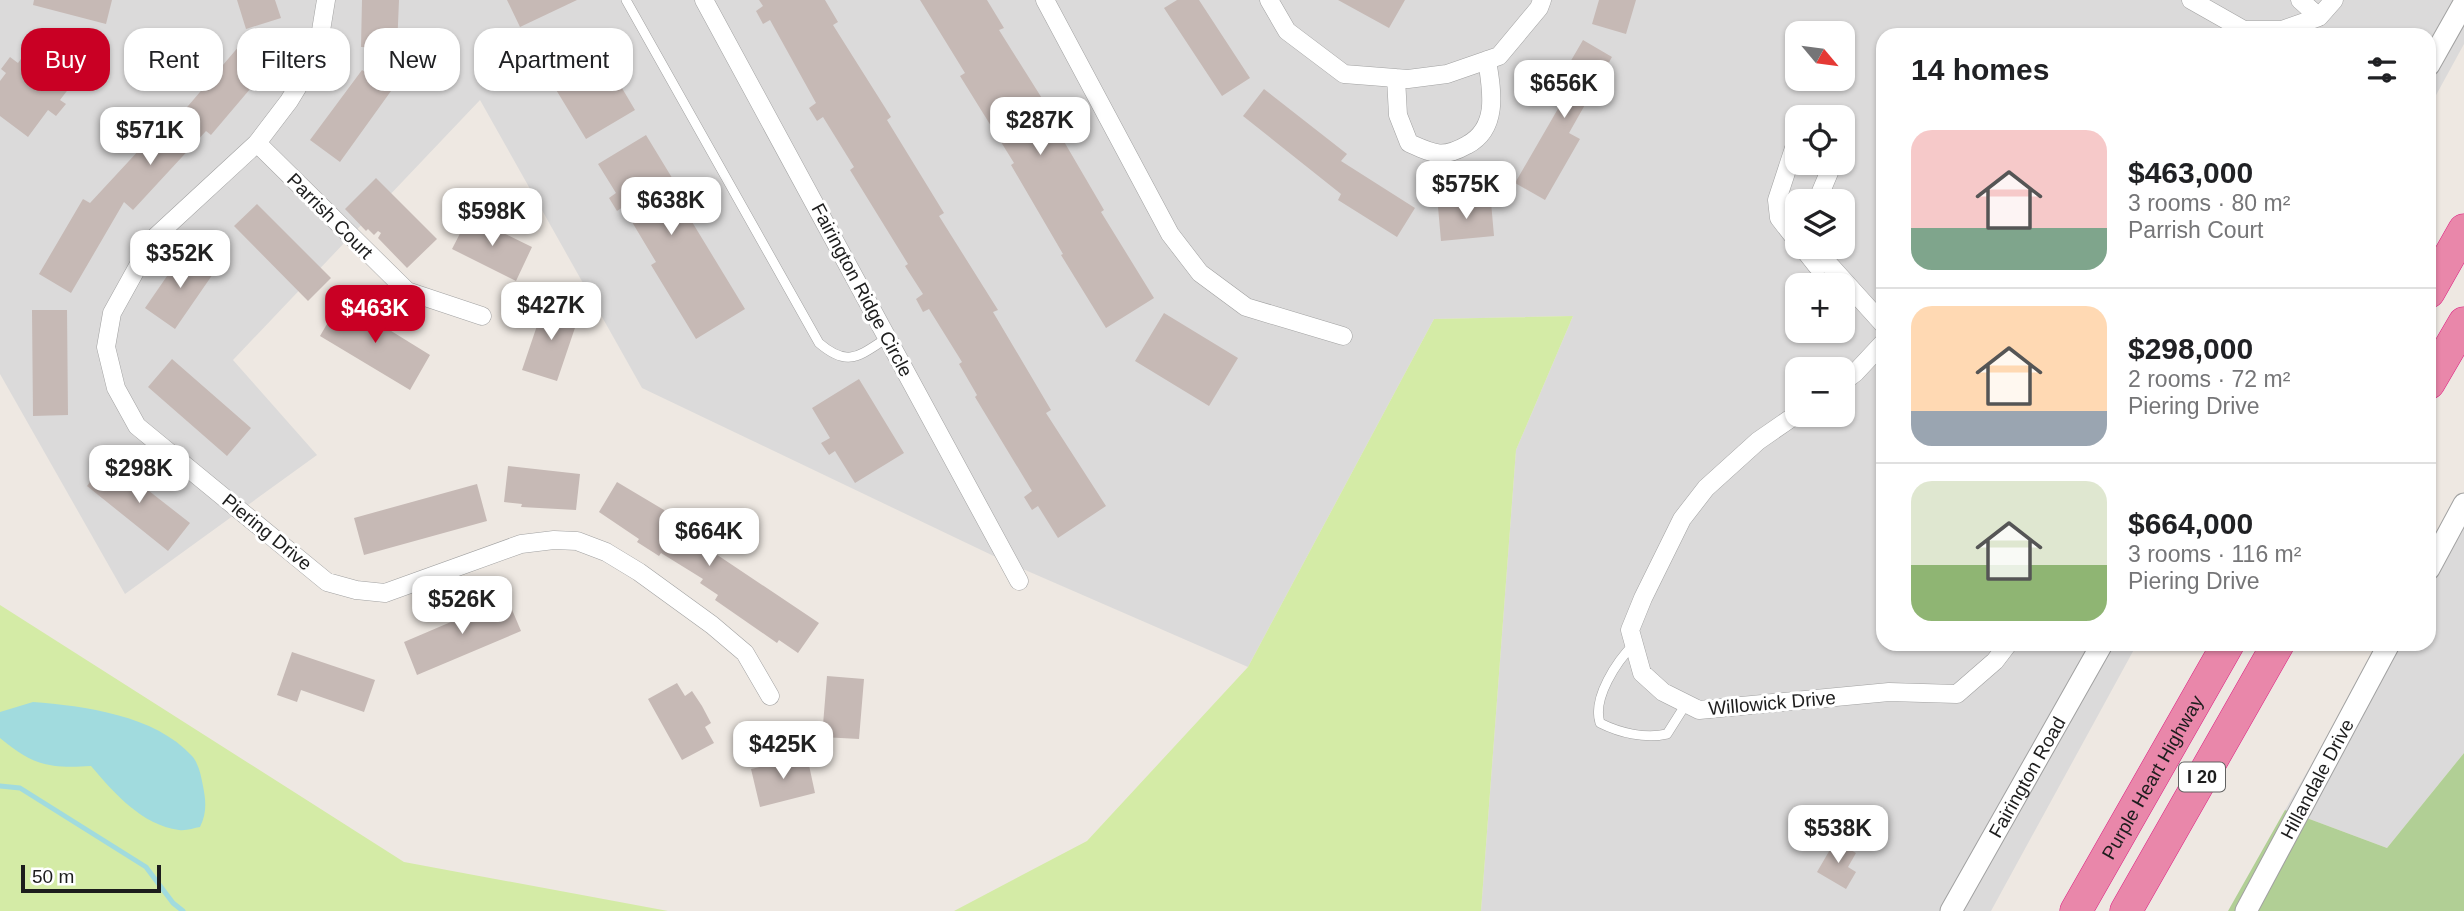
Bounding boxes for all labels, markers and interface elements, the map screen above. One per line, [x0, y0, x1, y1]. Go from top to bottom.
north arrow [1785, 21, 1855, 91]
map controls [1785, 21, 1855, 427]
chip: Buy [21, 28, 110, 91]
chip: Rent [124, 28, 223, 91]
chip: Filters [237, 28, 350, 91]
chip: New [364, 28, 460, 91]
chip: Apartment [474, 28, 633, 91]
icon: filters [2363, 51, 2401, 89]
text: 14 homes [1911, 53, 2049, 86]
pin: $656K [1515, 60, 1613, 120]
text: $656K [1530, 70, 1598, 96]
pin: $287K [991, 97, 1089, 157]
button: locate [1785, 105, 1855, 175]
text: $287K [1006, 107, 1074, 133]
pin: $571K [101, 108, 199, 167]
text: $571K [116, 117, 184, 143]
text: $463,000 [2128, 156, 2253, 189]
icon: home [1967, 158, 2051, 242]
pin: $575K [1417, 162, 1515, 221]
street label: Parrish Court [283, 169, 378, 264]
text: $575K [1432, 171, 1500, 197]
pin: $638K [622, 177, 720, 237]
text: $638K [637, 187, 705, 213]
pin: $598K [443, 188, 541, 248]
button: layers [1785, 189, 1855, 259]
text: 3 rooms · 80 m² [2128, 190, 2290, 216]
text: $598K [458, 198, 526, 224]
street label: Fairington Ridge Circle [807, 200, 917, 380]
text: Parrish Court [2128, 217, 2263, 243]
pin: $352K [131, 230, 229, 290]
text: $352K [146, 240, 214, 266]
button: + [1785, 273, 1855, 343]
pin: $427K [502, 282, 600, 342]
pin: $463K [326, 286, 424, 345]
text: $427K [517, 292, 585, 318]
text: $463K [341, 295, 409, 321]
text: $298,000 [2128, 332, 2253, 365]
icon: home [1967, 334, 2051, 418]
button: − [1785, 357, 1855, 427]
text: 2 rooms · 72 m² [2128, 366, 2290, 392]
text: Piering Drive [2128, 393, 2260, 419]
pin: $298K [90, 446, 188, 505]
text: $298K [105, 455, 173, 481]
street label: Piering Drive [218, 490, 316, 574]
text: $664,000 [2128, 507, 2253, 540]
pin: $664K [660, 508, 758, 568]
icon: home [1967, 509, 2051, 593]
text: $664K [675, 518, 743, 544]
text: 3 rooms · 116 m² [2128, 541, 2301, 567]
text: Piering Drive [2128, 568, 2260, 594]
pin: $526K [413, 576, 511, 636]
text: $526K [428, 586, 496, 612]
street label: Willowick Drive [1707, 687, 1837, 719]
street label: Purple Heart Highway [2097, 691, 2207, 863]
street label: Fairington Road [1984, 713, 2069, 841]
street label: Hillandale Drive [2276, 715, 2358, 842]
pin: $425K [734, 722, 832, 781]
text: $425K [749, 731, 817, 757]
road number: I 20 [2179, 762, 2225, 792]
pin: $538K [1789, 806, 1887, 865]
text: $538K [1804, 815, 1872, 841]
scale bar [21, 862, 161, 894]
text: 50 m [32, 866, 74, 887]

